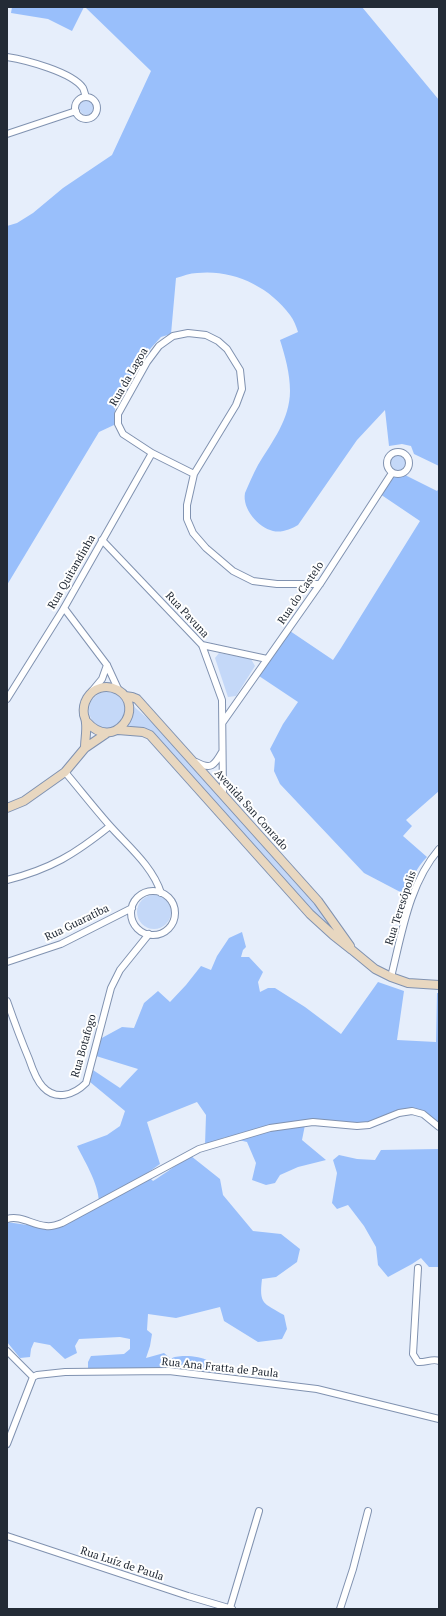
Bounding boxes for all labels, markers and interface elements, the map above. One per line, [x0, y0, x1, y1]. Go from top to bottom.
street label: Rua da Lagoa [107, 346, 151, 408]
street label: Rua Quitandinha [45, 533, 99, 611]
street label: Rua do Castelo [275, 559, 327, 627]
street label: Rua Pavuna [163, 589, 211, 641]
street label: Avenida San Conrado [211, 767, 291, 853]
street label: Rua Teresópolis [383, 869, 419, 947]
street label: Rua Guaratiba [43, 902, 111, 944]
street label: Rua Botafogo [69, 1013, 99, 1079]
street label: Rua Ana Fratta de Paula [161, 1355, 279, 1381]
street label: Rua Luíz de Paula [79, 1544, 165, 1584]

